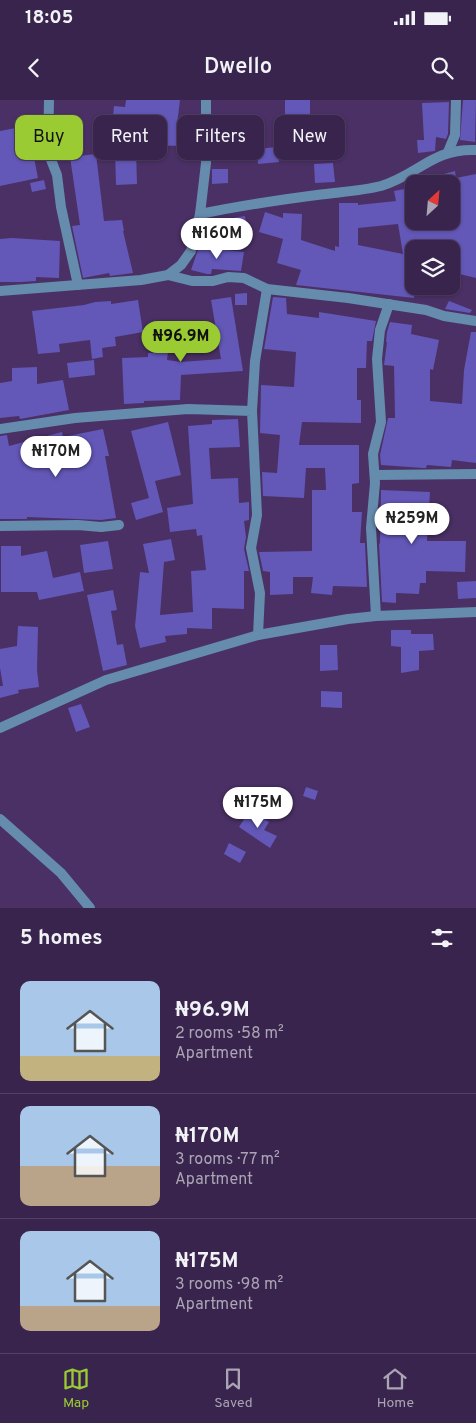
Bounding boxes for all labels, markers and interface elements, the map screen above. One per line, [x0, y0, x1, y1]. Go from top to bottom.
text: 18:05 [25, 6, 73, 30]
icon: back [20, 54, 48, 82]
text: Dwello [204, 54, 272, 81]
icon: search [428, 54, 456, 82]
chip: Buy [15, 115, 83, 160]
chip: Rent [93, 115, 167, 160]
chip: Filters [177, 115, 264, 160]
chip: New [274, 115, 345, 160]
north arrow [405, 175, 460, 230]
map controls [405, 175, 460, 295]
pin: ₦160M [182, 218, 252, 260]
text: ₦160M [192, 224, 242, 244]
button: layers [405, 240, 460, 295]
pin: ₦96.9M [140, 320, 222, 363]
text: ₦96.9M [152, 327, 210, 347]
pin: ₦170M [21, 436, 91, 478]
text: ₦170M [31, 442, 81, 462]
pin: ₦259M [377, 502, 447, 545]
text: ₦259M [385, 509, 439, 529]
pin: ₦175M [223, 786, 293, 829]
text: ₦175M [234, 793, 282, 813]
icon: filters [428, 924, 456, 952]
text: 5 homes [20, 925, 103, 952]
text: ₦96.9M [175, 997, 250, 1024]
icon: home [60, 1001, 120, 1061]
text: 2 rooms · 58 m² [175, 1024, 284, 1044]
text: Apartment [175, 1044, 253, 1064]
text: ₦170M [175, 1123, 240, 1150]
icon: home [60, 1126, 120, 1186]
text: 3 rooms · 77 m² [175, 1150, 280, 1170]
text: Apartment [175, 1170, 253, 1190]
text: ₦175M [175, 1248, 239, 1275]
icon: home [60, 1251, 120, 1311]
text: 3 rooms · 98 m² [175, 1275, 283, 1295]
text: Apartment [175, 1295, 253, 1315]
tab: Map [62, 1365, 90, 1412]
tab: Saved [214, 1365, 253, 1412]
tab: Home [377, 1365, 414, 1412]

